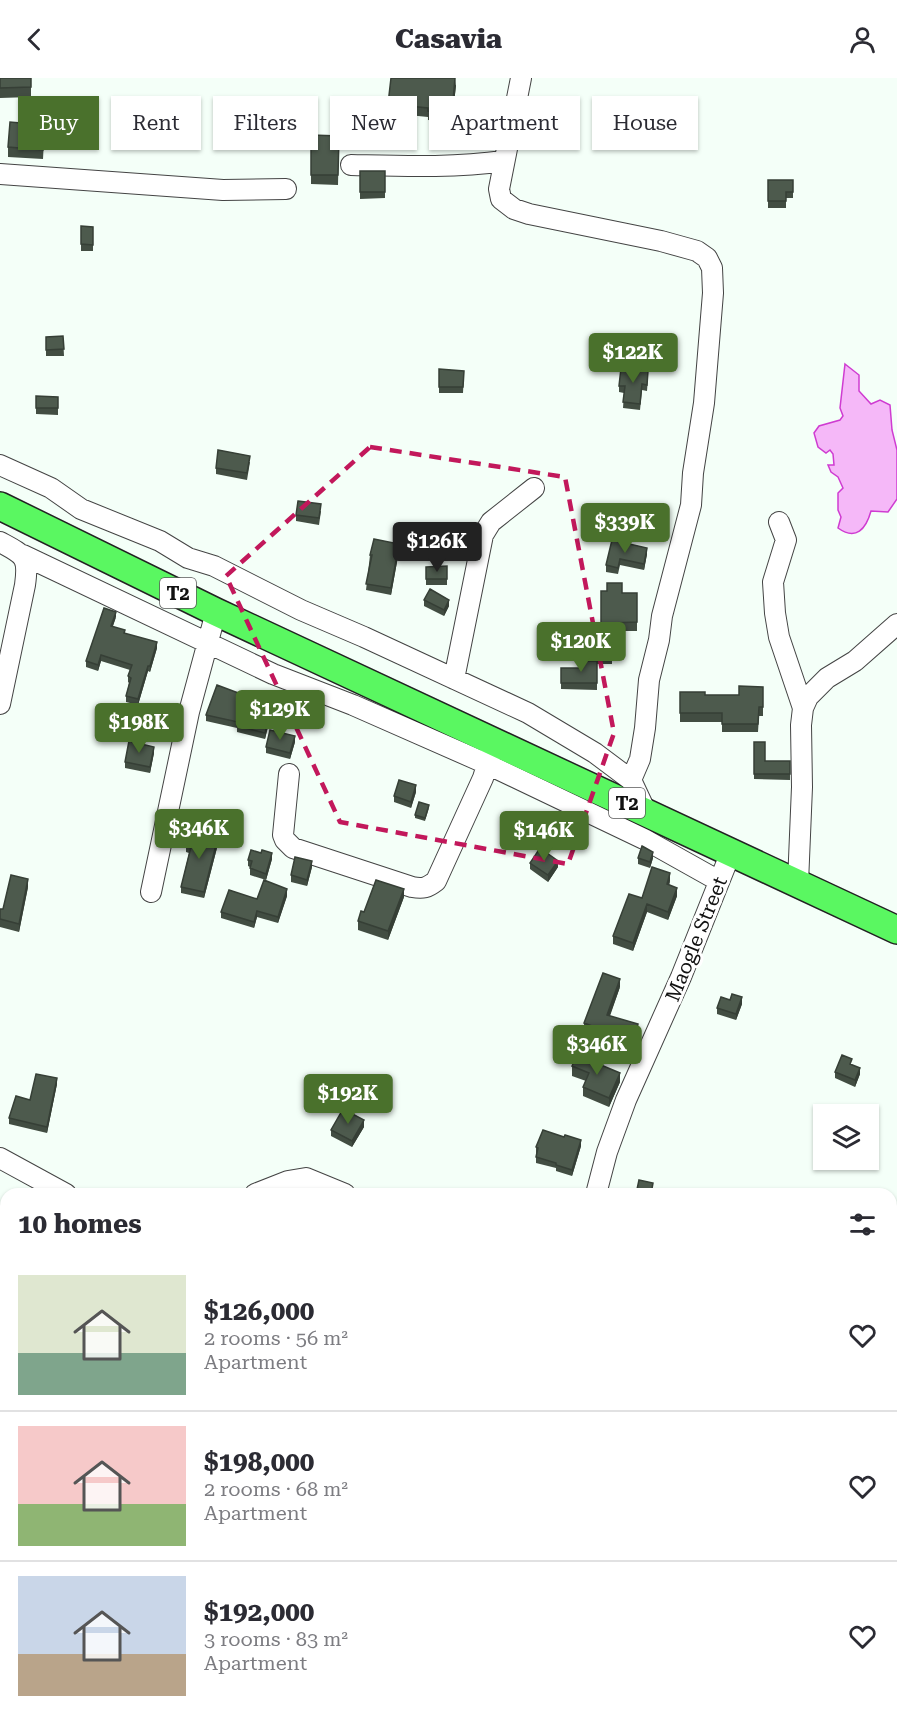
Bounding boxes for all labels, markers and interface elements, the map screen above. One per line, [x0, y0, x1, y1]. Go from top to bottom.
icon: back [18, 23, 51, 56]
text: Casavia [395, 23, 502, 55]
icon: person [846, 23, 879, 56]
chip: Buy [18, 96, 99, 150]
chip: Rent [111, 96, 201, 150]
chip: Filters [213, 96, 318, 150]
chip: New [330, 96, 417, 150]
chip: Apartment [429, 96, 580, 150]
chip: House [592, 96, 698, 150]
pin: $122K [591, 333, 675, 384]
text: $122K [603, 340, 663, 364]
pin: $339K [583, 503, 667, 554]
text: $339K [595, 510, 655, 534]
pin: $126K [395, 522, 479, 573]
text: $126K [407, 529, 467, 553]
road number: T2 [160, 578, 196, 608]
pin: $120K [539, 622, 623, 673]
text: $120K [551, 629, 611, 653]
pin: $129K [238, 690, 322, 741]
text: $129K [250, 697, 310, 721]
pin: $198K [97, 703, 181, 754]
text: $198K [109, 710, 169, 734]
road number: T2 [609, 788, 645, 818]
pin: $346K [157, 809, 241, 860]
pin: $146K [502, 811, 586, 862]
text: $346K [169, 816, 229, 840]
text: $146K [514, 818, 574, 842]
street label: Maogle Street [660, 873, 732, 1005]
pin: $346K [555, 1025, 639, 1076]
text: $346K [567, 1032, 627, 1056]
pin: $192K [306, 1074, 390, 1125]
text: $192K [318, 1081, 378, 1105]
map controls [813, 1104, 879, 1170]
button: layers [813, 1104, 879, 1170]
icon: filters [846, 1208, 879, 1241]
text: 10 homes [18, 1209, 142, 1239]
text: $126,000 [204, 1296, 314, 1326]
icon: home [66, 1299, 138, 1371]
icon: heart [846, 1319, 879, 1352]
text: 2 rooms · 56 m² [204, 1326, 348, 1350]
text: Apartment [204, 1350, 307, 1374]
text: $198,000 [204, 1447, 314, 1477]
icon: home [66, 1450, 138, 1522]
icon: heart [846, 1470, 879, 1503]
text: 2 rooms · 68 m² [204, 1477, 348, 1501]
text: Apartment [204, 1501, 307, 1525]
text: $192,000 [204, 1597, 314, 1627]
icon: home [66, 1600, 138, 1672]
icon: heart [846, 1620, 879, 1653]
text: 3 rooms · 83 m² [204, 1627, 348, 1651]
text: Apartment [204, 1651, 307, 1675]

